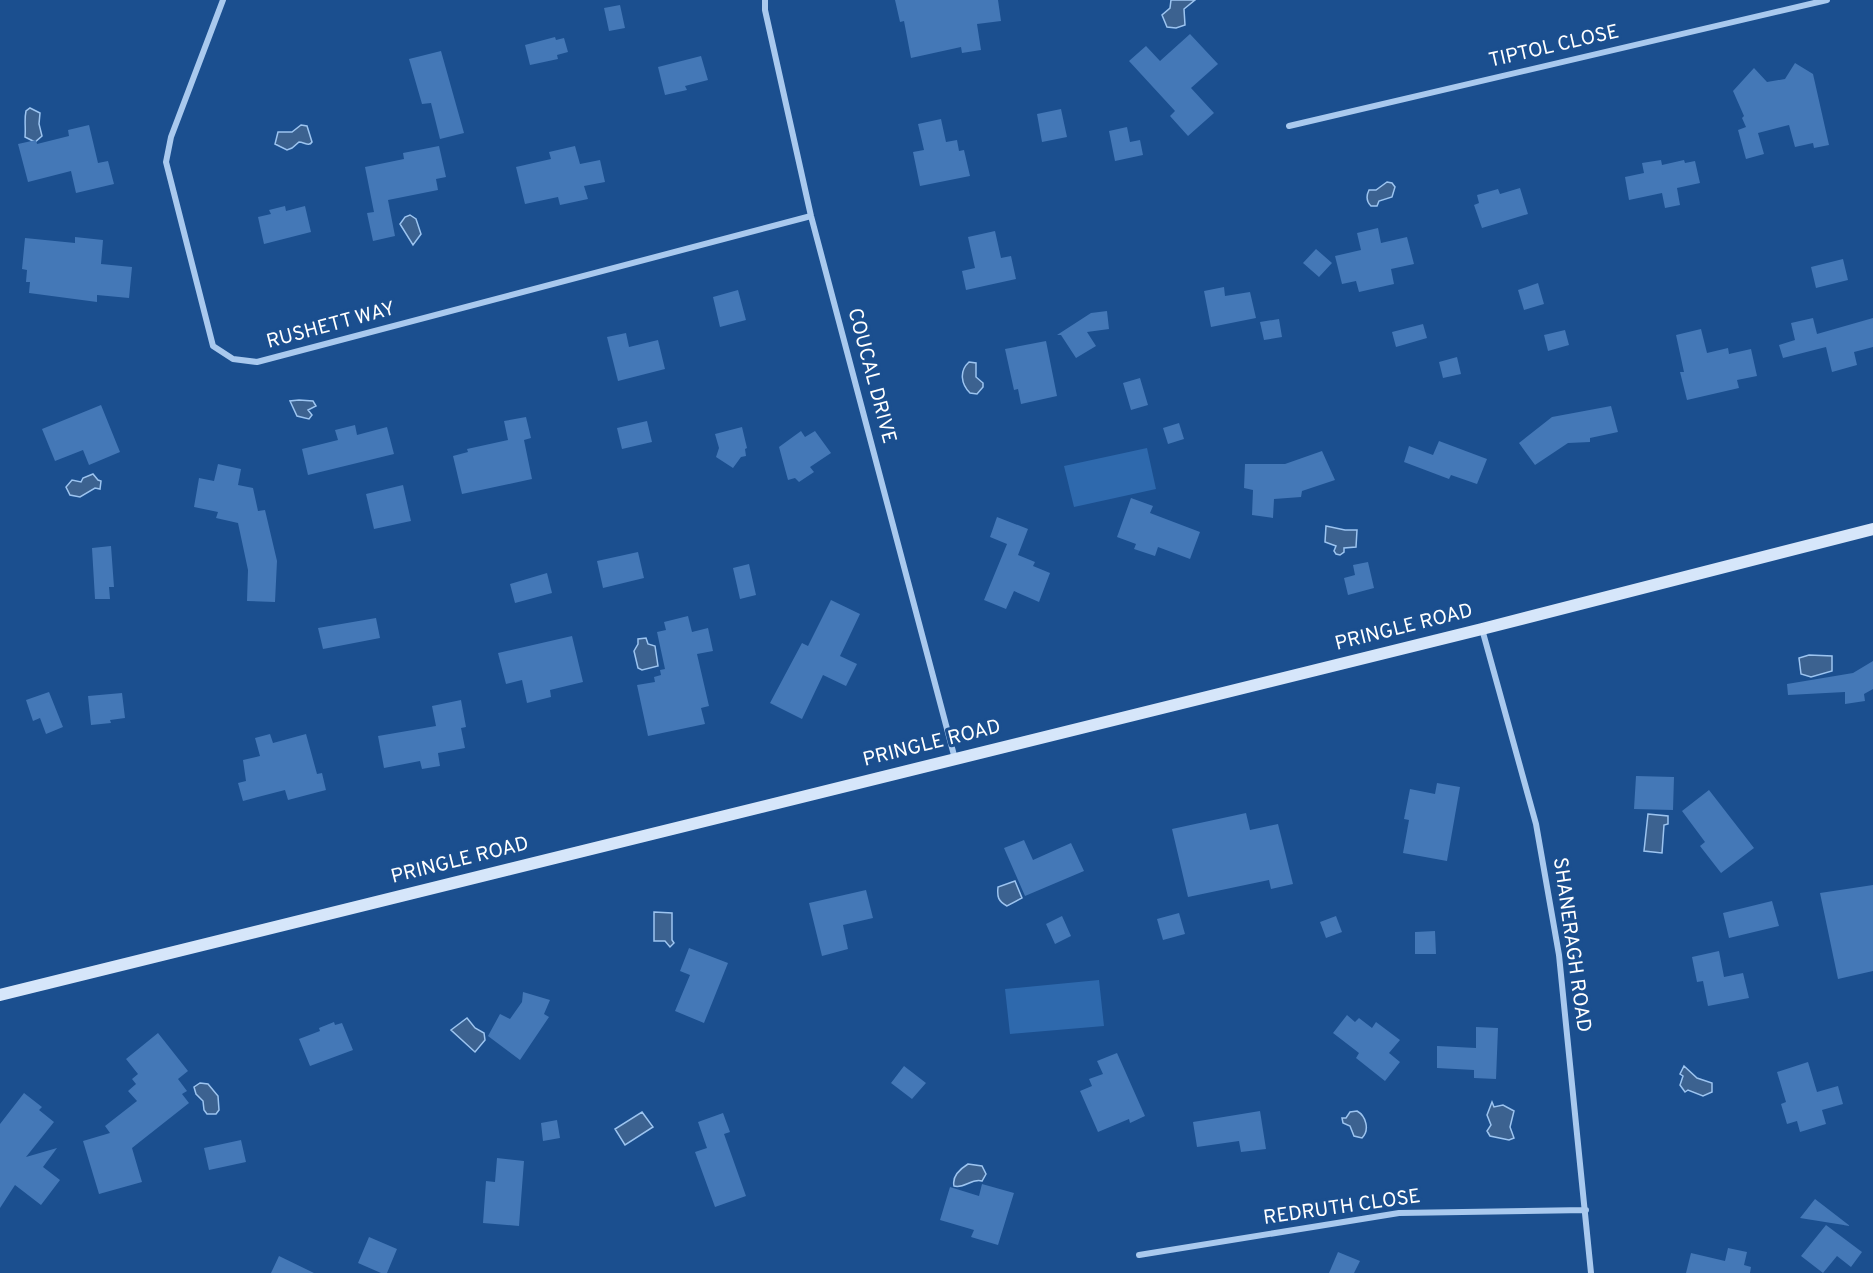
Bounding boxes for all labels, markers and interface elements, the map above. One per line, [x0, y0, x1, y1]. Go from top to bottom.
street label: TIPTOL CLOSE [1486, 19, 1622, 75]
street label: RUSHETT WAY [264, 296, 398, 356]
street label: COUCAL DRIVE [840, 305, 902, 447]
street label: PRINGLE ROAD [1332, 598, 1476, 658]
street label: PRINGLE ROAD [860, 714, 1004, 774]
street label: PRINGLE ROAD [388, 831, 532, 891]
street label: SHANERAGH ROAD [1546, 856, 1596, 1034]
street label: REDRUTH CLOSE [1262, 1184, 1422, 1232]

